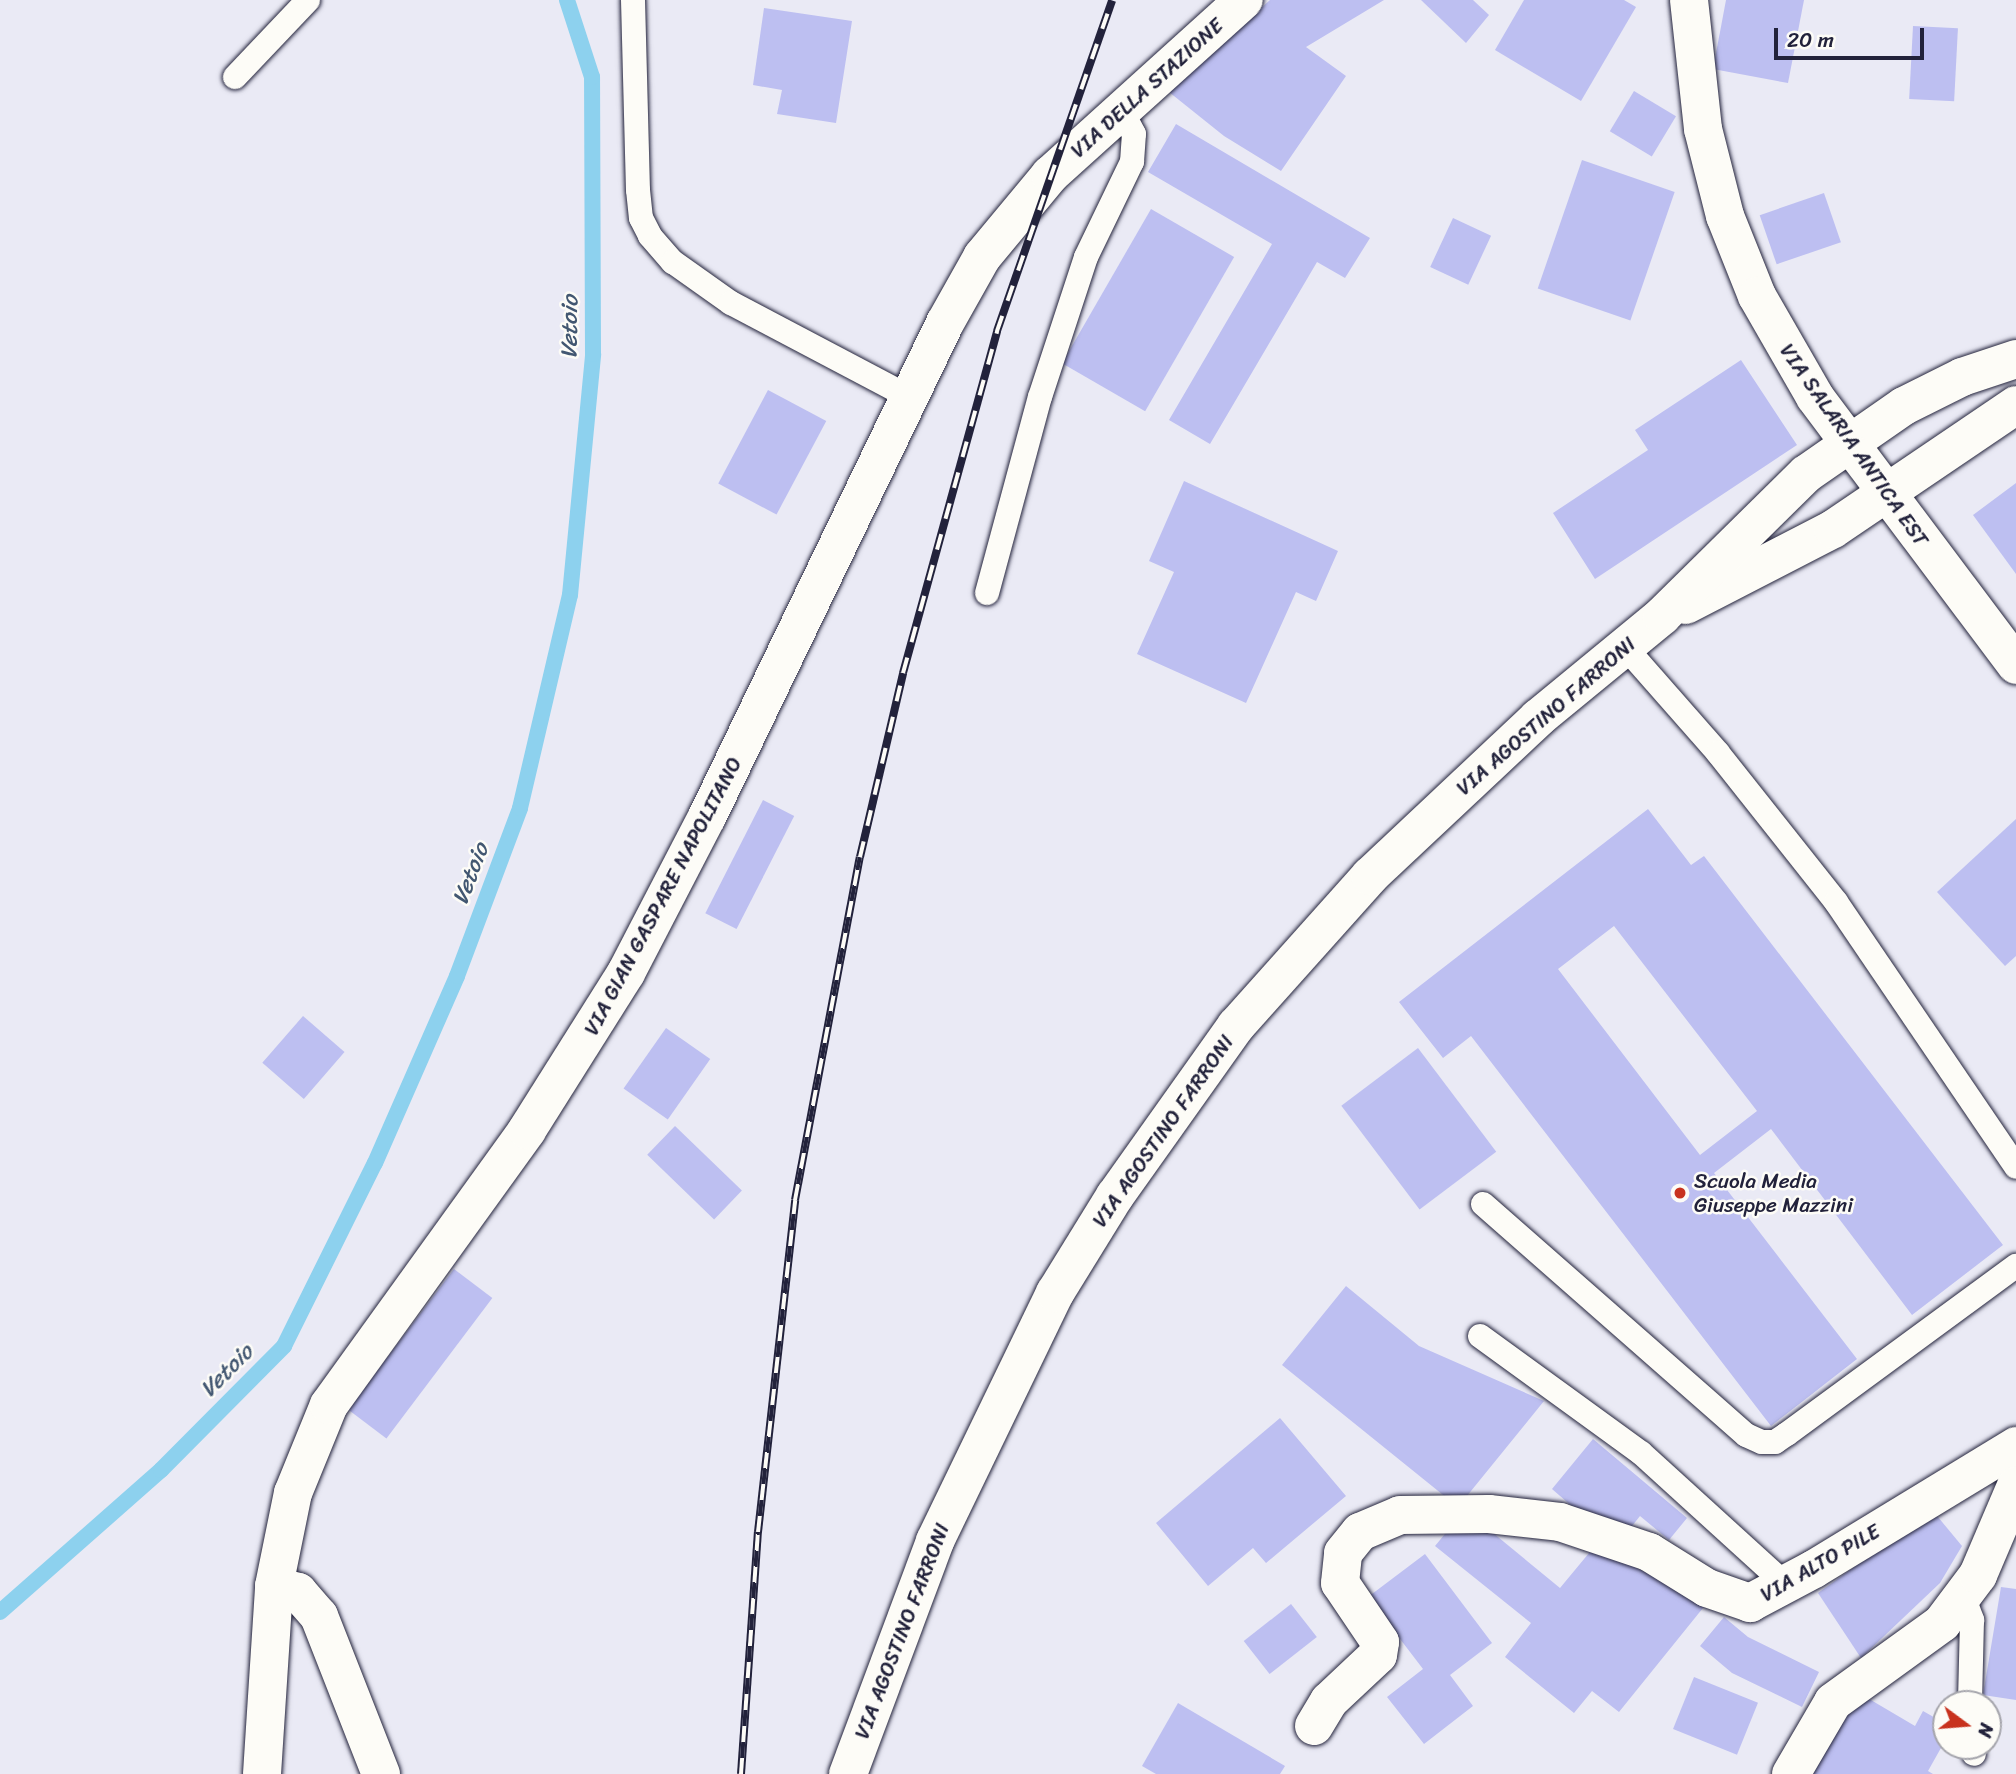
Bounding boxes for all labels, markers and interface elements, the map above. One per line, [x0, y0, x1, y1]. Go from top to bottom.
street label: VIA DELLA STAZIONE [1066, 13, 1228, 163]
scale bar [1778, 14, 1928, 58]
text: 20 m [1787, 21, 1834, 59]
water label: Vetoio [556, 295, 584, 359]
street label: VIA SALARIA ANTICA EST [1774, 339, 1934, 551]
street label: VIA AGOSTINO FARRONI [1452, 632, 1640, 800]
street label: VIA GIAN GASPARE NAPOLITANO [579, 752, 747, 1040]
water label: Vetoio [447, 839, 495, 909]
street label: VIA AGOSTINO FARRONI [1087, 1031, 1239, 1231]
place label: Scuola Media Giuseppe Mazzini [1694, 1168, 1853, 1218]
marker: Scuola Media Giuseppe Mazzini [1672, 1185, 1688, 1201]
water label: Vetoio [195, 1339, 259, 1403]
street label: VIA ALTO PILE [1755, 1518, 1885, 1608]
street label: VIA AGOSTINO FARRONI [849, 1520, 955, 1742]
north arrow [1932, 1690, 2002, 1760]
text: N [1968, 1719, 2003, 1741]

